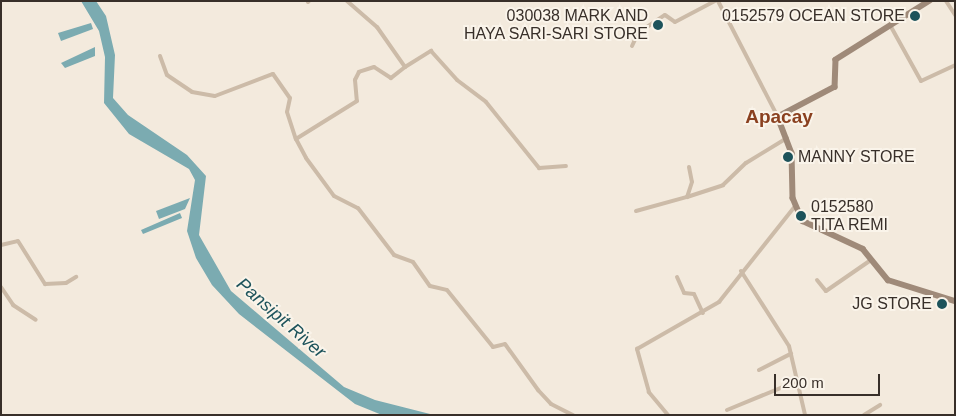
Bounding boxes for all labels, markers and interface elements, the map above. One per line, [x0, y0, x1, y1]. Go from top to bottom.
place label: 030038 MARK AND HAYA SARI-SARI STORE [463, 6, 648, 44]
place label: 0152579 OCEAN STORE [722, 6, 905, 26]
marker: 0152579 OCEAN STORE [909, 10, 921, 22]
marker: 030038 MARK AND HAYA SARI-SARI STORE [652, 19, 664, 31]
district label: Apacay [745, 106, 813, 128]
place label: MANNY STORE [798, 147, 915, 167]
marker: MANNY STORE [782, 151, 794, 163]
place label: 0152580 TITA REMI [811, 197, 889, 235]
marker: 0152580 TITA REMI [795, 210, 807, 222]
water label: Pansipit River [232, 273, 330, 363]
place label: JG STORE [852, 294, 932, 314]
marker: JG STORE [936, 298, 948, 310]
scale bar [776, 364, 882, 396]
text: 200 m [782, 374, 824, 391]

